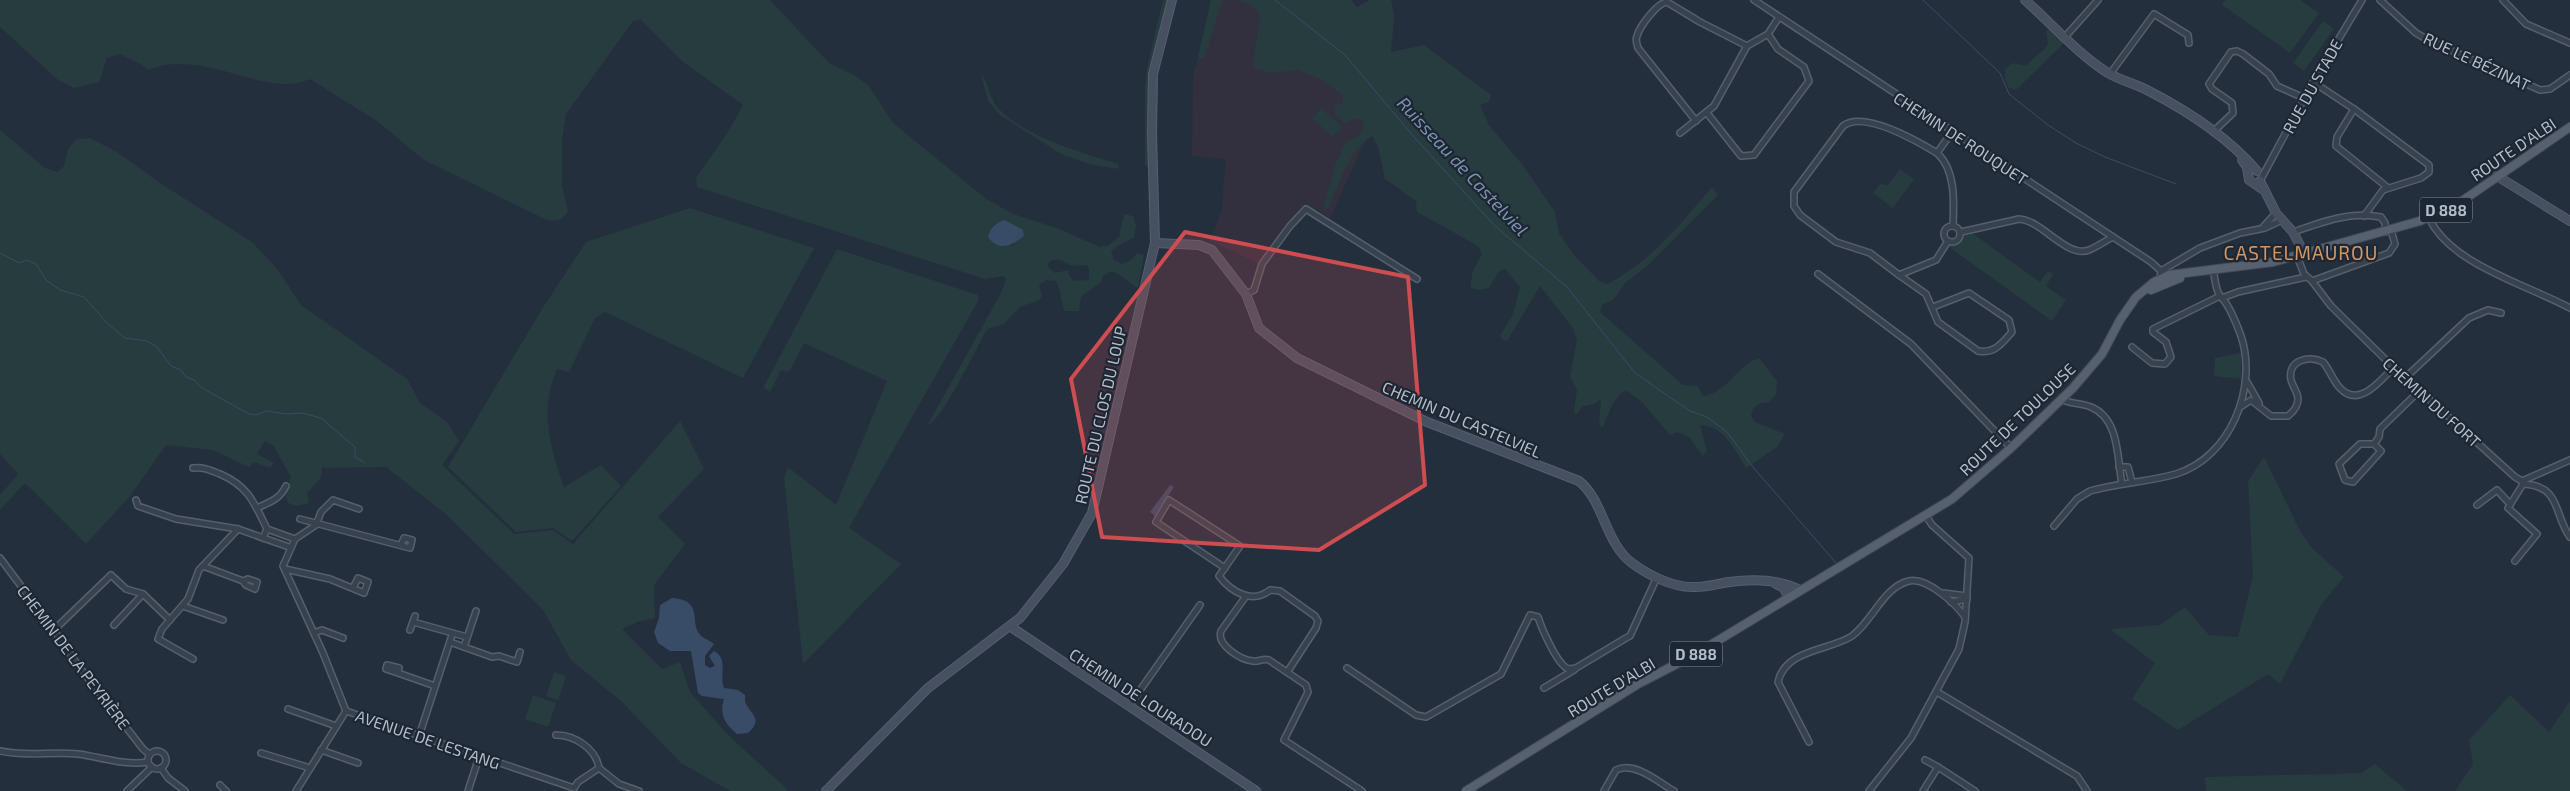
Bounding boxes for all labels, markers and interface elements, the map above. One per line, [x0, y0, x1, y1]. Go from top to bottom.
street label: RUE LE BÉZINAT [2421, 28, 2533, 94]
street label: RUE DU STADE [2278, 36, 2346, 136]
street label: CHEMIN DE ROUQUET [1890, 88, 2032, 189]
water label: Ruisseau de Castelviel [1393, 92, 1533, 240]
street label: ROUTE D'ALBI [2467, 114, 2559, 184]
road number: D 888 [2420, 198, 2472, 222]
district label: CASTELMAUROU [2224, 241, 2378, 264]
street label: ROUTE DU CLOS DU LOUP [1070, 324, 1130, 506]
street label: CHEMIN DU FORT [2379, 353, 2485, 451]
street label: ROUTE DE TOULOUSE [1955, 359, 2079, 479]
street label: CHEMIN DU CASTELVIEL [1380, 377, 1544, 461]
street label: CHEMIN DE LA PEYRIÈRE [14, 581, 134, 733]
road number: D 888 [1670, 642, 1722, 666]
street label: CHEMIN DE LOURADOU [1066, 644, 1216, 750]
street label: ROUTE D'ALBI [1564, 653, 1658, 721]
street label: AVENUE DE LESTANG [353, 705, 503, 773]

